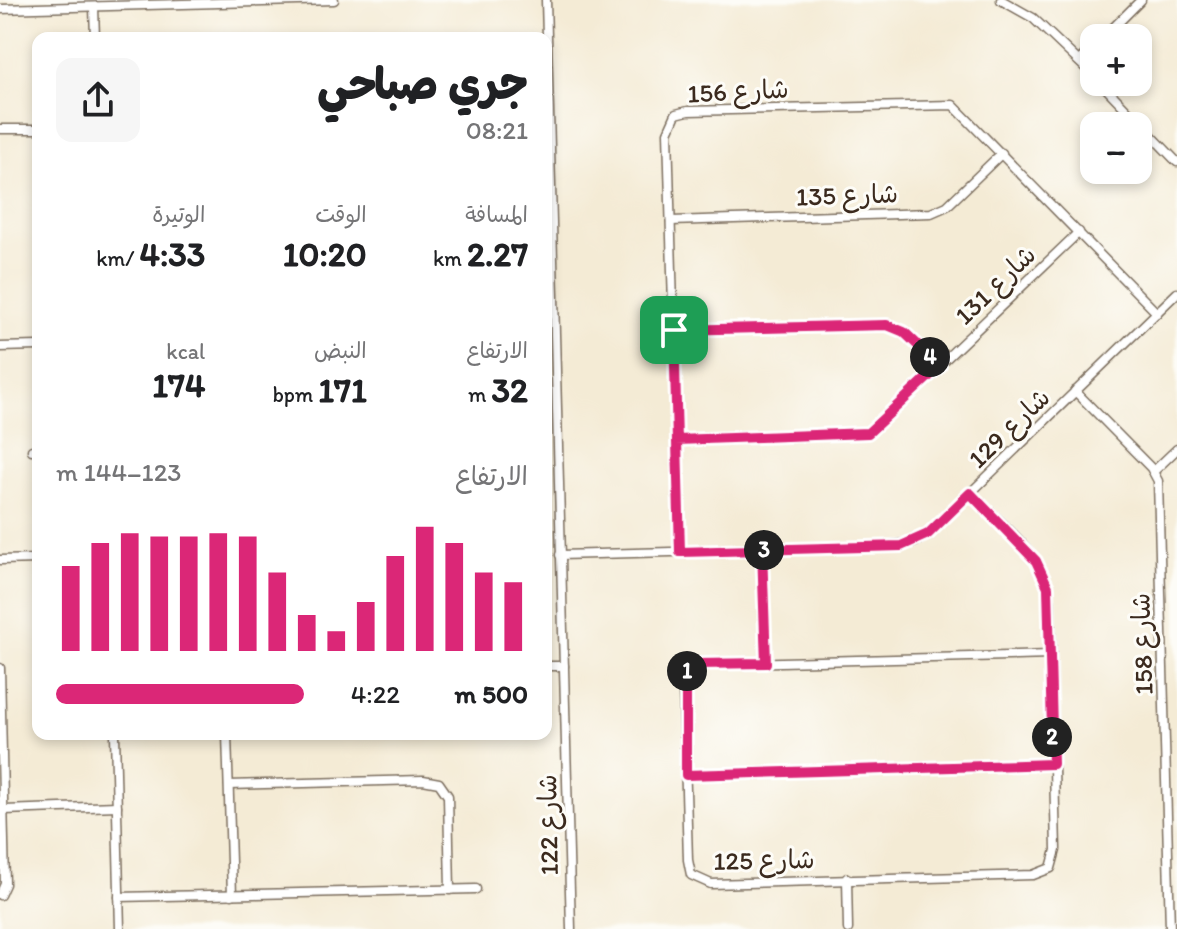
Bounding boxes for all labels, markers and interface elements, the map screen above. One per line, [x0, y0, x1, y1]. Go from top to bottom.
map controls [1080, 24, 1152, 184]
button: + [1080, 24, 1152, 96]
text: جري صباحي [317, 57, 528, 110]
button: share [56, 58, 140, 142]
street label: شارع 156 [686, 72, 790, 112]
button: − [1080, 112, 1152, 184]
text: 08:21 [466, 114, 528, 146]
street label: شارع 135 [795, 177, 899, 215]
text: الوتيرة [152, 201, 205, 228]
text: الوقت [315, 201, 367, 228]
text: المسافة [465, 201, 528, 228]
text: 4:33 [140, 234, 205, 275]
text: 10:20 [283, 234, 367, 275]
text: 2.27 [467, 234, 528, 275]
street label: شارع 131 [948, 239, 1044, 333]
text: /km [96, 245, 140, 272]
text: km [433, 245, 467, 272]
pin [640, 296, 708, 364]
icon: arrive [652, 308, 696, 352]
text: النبض [314, 337, 367, 364]
text: الارتفاع [466, 337, 528, 364]
pin: 4 [910, 337, 950, 377]
text: kcal [166, 338, 205, 365]
text: 4 [923, 343, 937, 370]
text: 174 [152, 365, 205, 406]
text: 171 [318, 370, 367, 411]
text: 32 [492, 370, 528, 411]
text: bpm [272, 381, 318, 408]
text: m [468, 381, 492, 408]
street label: شارع 129 [961, 381, 1058, 476]
text: 123–144 m [56, 456, 182, 488]
text: الارتفاع [455, 460, 528, 492]
pin: 3 [744, 530, 784, 570]
text: 3 [758, 536, 770, 563]
street label: شارع 158 [1124, 592, 1162, 696]
pin: 1 [667, 651, 707, 691]
text: 1 [682, 657, 692, 684]
text: 4:22 [351, 678, 400, 710]
text: 500 m [455, 678, 528, 710]
pin: 2 [1032, 717, 1072, 757]
text: 2 [1046, 723, 1058, 750]
street label: شارع 122 [531, 774, 567, 876]
street label: شارع 125 [713, 843, 815, 879]

